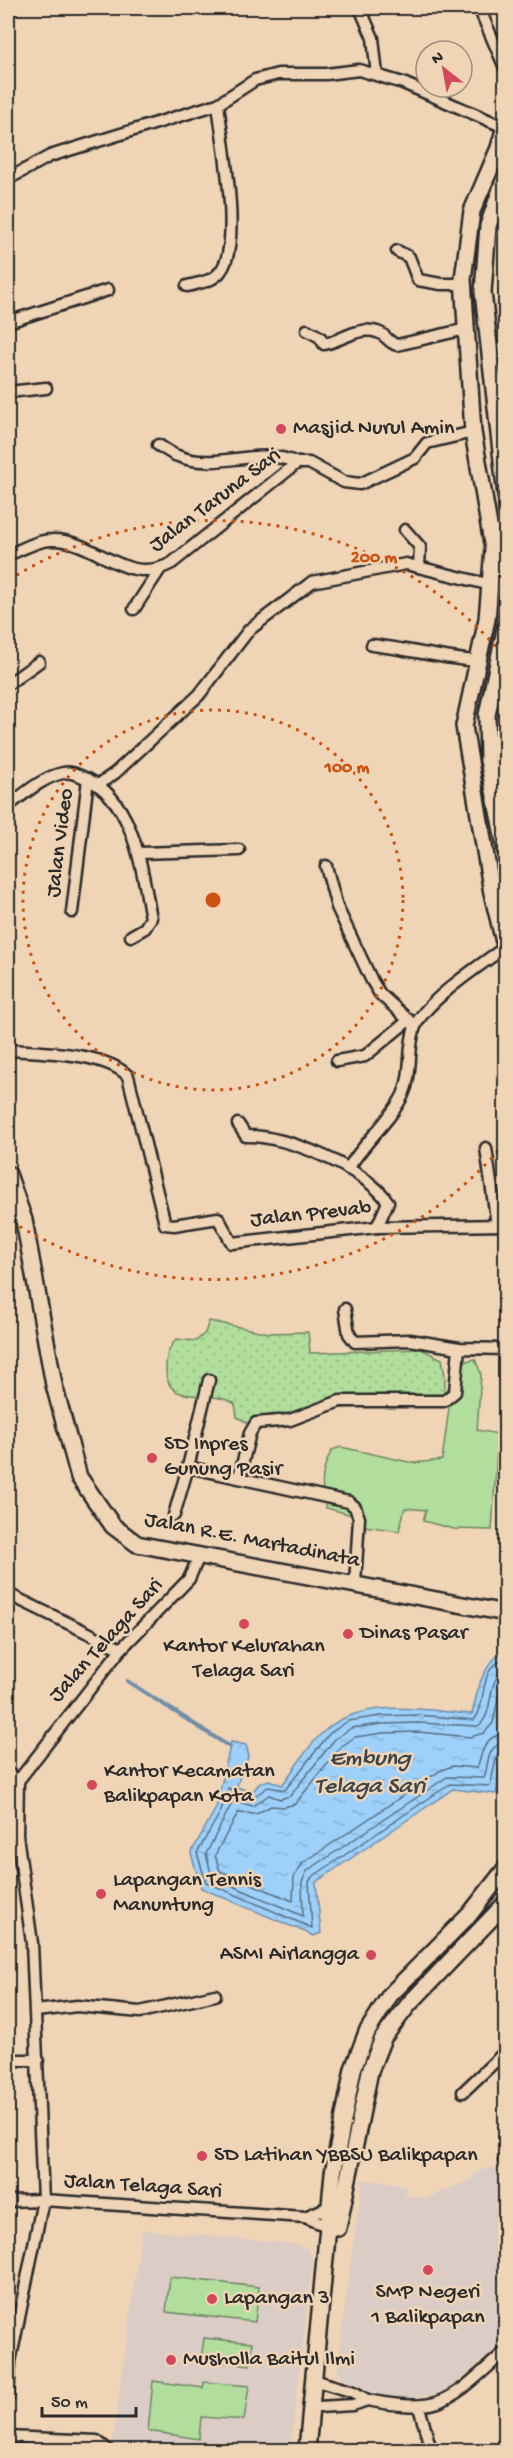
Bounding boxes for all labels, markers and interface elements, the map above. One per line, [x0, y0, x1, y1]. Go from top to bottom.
north arrow [414, 39, 474, 99]
text: N [429, 48, 448, 70]
place label: Masjid Nurul Amin [293, 416, 455, 442]
marker: Masjid Nurul Amin [274, 422, 288, 436]
street label: Jalan Taruna Sari [145, 443, 287, 559]
text: 200 m [351, 548, 397, 569]
text: 100 m [324, 758, 370, 779]
street label: Jalan Video [41, 787, 81, 899]
centre of rings [203, 890, 223, 910]
street label: Jalan Prevab [249, 1196, 373, 1234]
place label: SD Inpres Gunung Pasir [164, 1432, 284, 1483]
marker: SD Inpres Gunung Pasir [145, 1451, 159, 1465]
street label: Jalan R.E. Martadinata [142, 1507, 363, 1575]
street label: Jalan Telaga Sari [44, 1573, 170, 1709]
marker: Kantor Kelurahan Telaga Sari [237, 1617, 251, 1631]
place label: Dinas Pasar [358, 1621, 470, 1647]
marker: Dinas Pasar [341, 1627, 355, 1641]
place label: Kantor Kelurahan Telaga Sari [163, 1634, 325, 1685]
water label: Embung Telaga Sari [314, 1745, 428, 1802]
place label: Kantor Kecamatan Balikpapan Kota [103, 1759, 275, 1810]
marker: Kantor Kecamatan Balikpapan Kota [85, 1778, 99, 1792]
place label: Lapangan Tennis Manuntung [113, 1868, 262, 1919]
marker: Lapangan Tennis Manuntung [94, 1887, 108, 1901]
place label: ASMI Airlangga [220, 1942, 360, 1968]
marker: ASMI Airlangga [364, 1948, 378, 1962]
place label: SD Latihan YBBSU Balikpapan [214, 2143, 478, 2169]
marker: SD Latihan YBBSU Balikpapan [195, 2149, 209, 2163]
street label: Jalan Telaga Sari [63, 2169, 223, 2205]
marker: SMP Negeri 1 Balikpapan [421, 2263, 435, 2277]
place label: SMP Negeri 1 Balikpapan [370, 2280, 485, 2331]
place label: Lapangan 3 [224, 2286, 330, 2312]
marker: Lapangan 3 [205, 2292, 219, 2306]
place label: Musholla Baitul Ilmi [183, 2347, 355, 2373]
marker: Musholla Baitul Ilmi [164, 2353, 178, 2367]
scale bar [42, 2380, 136, 2418]
text: 50 m [51, 2393, 88, 2414]

